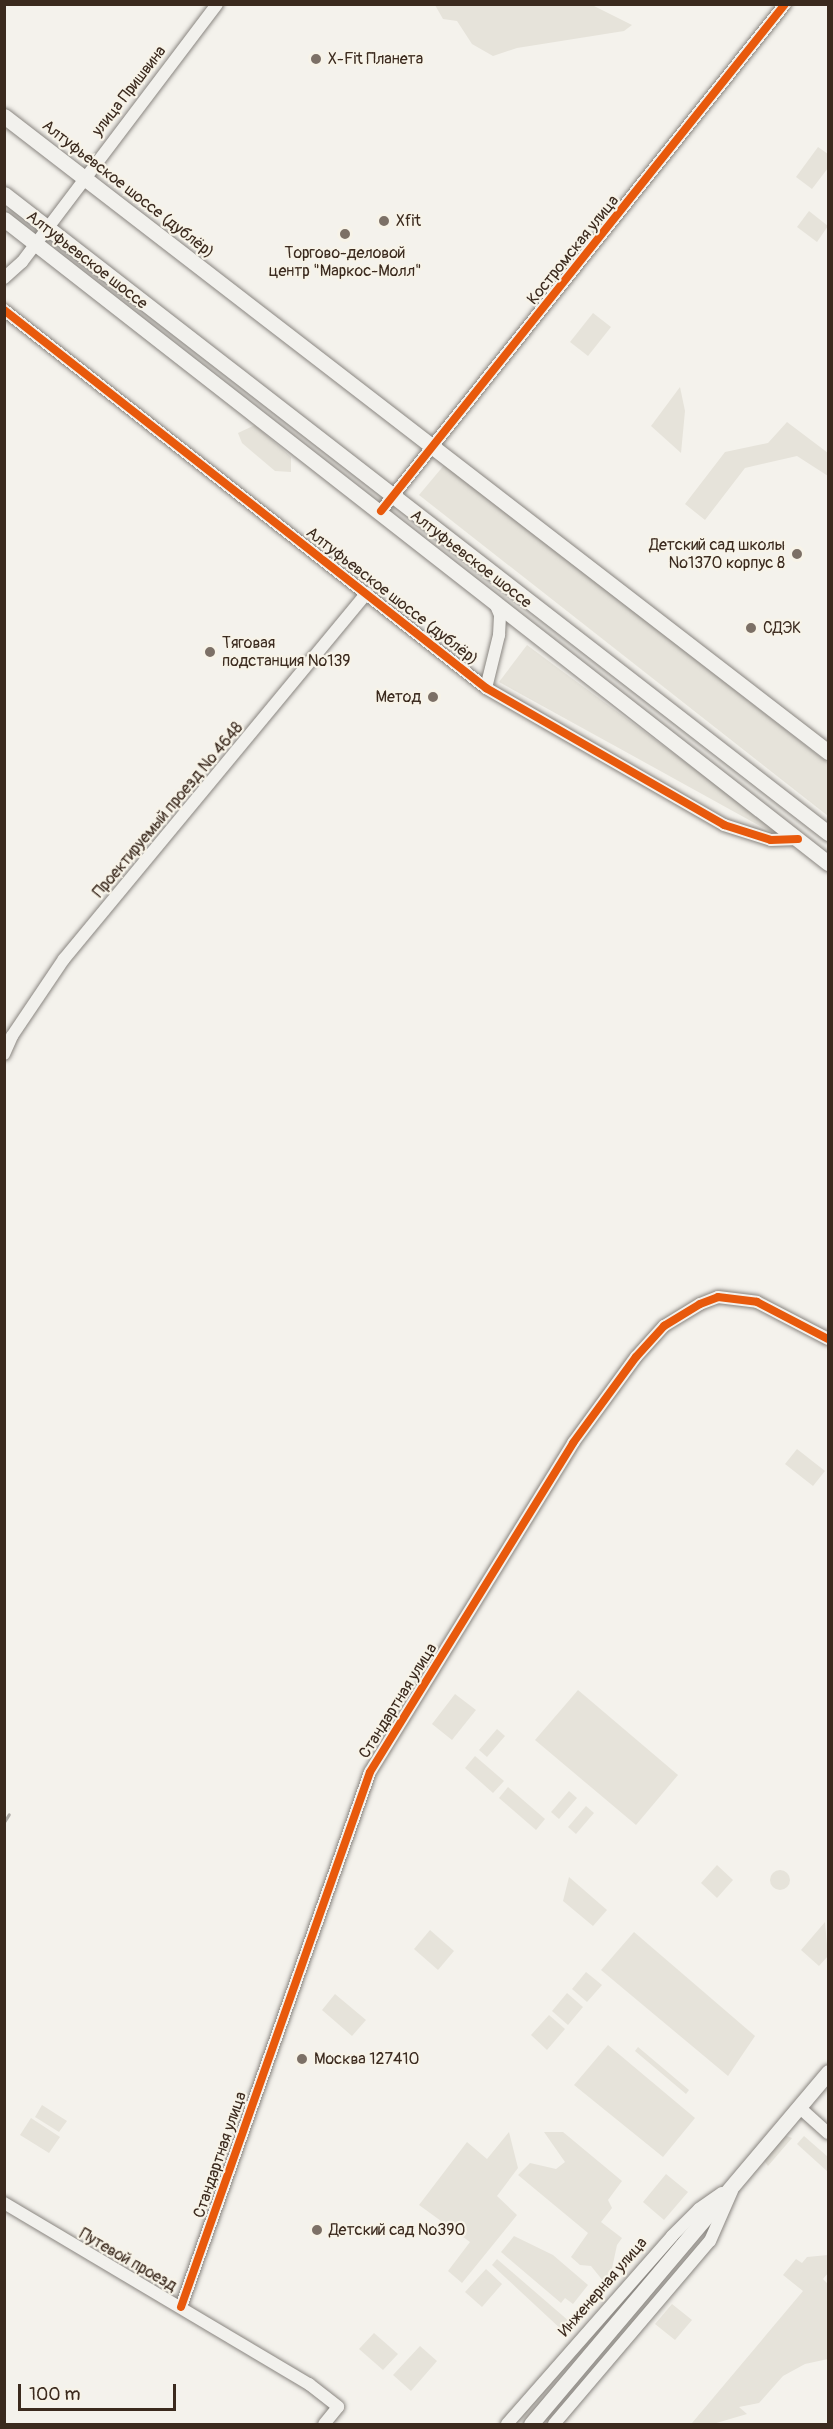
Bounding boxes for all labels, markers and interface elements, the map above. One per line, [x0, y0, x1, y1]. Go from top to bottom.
street label: улица Пришвина [88, 42, 170, 140]
place label: X-Fit Планета [328, 49, 423, 69]
marker: X-Fit Планета [309, 52, 323, 66]
street label: Алтуфьевское шоссе (дублёр) [38, 116, 218, 262]
street label: Костромская улица [523, 192, 623, 308]
street label: Алтуфьевское шоссе [23, 207, 151, 313]
place label: Xfit [396, 211, 421, 231]
marker: Xfit [377, 214, 391, 228]
marker: Торгово-деловой центр "Маркос-Молл" [338, 227, 352, 241]
place label: Торгово-деловой центр "Маркос-Молл" [268, 243, 422, 281]
street label: Алтуфьевское шоссе [407, 506, 535, 612]
street label: Алтуфьевское шоссе (дублёр) [302, 523, 482, 669]
place label: Детский сад школы №1370 корпус 8 [649, 535, 785, 573]
marker: Детский сад школы №1370 корпус 8 [790, 547, 804, 561]
place label: СДЭК [763, 618, 801, 638]
marker: СДЭК [744, 621, 758, 635]
place label: Тяговая подстанция №139 [222, 633, 351, 671]
marker: Тяговая подстанция №139 [203, 645, 217, 659]
place label: Метод [375, 687, 421, 707]
marker: Метод [426, 690, 440, 704]
street label: Проектируемый проезд № 4648 [89, 718, 247, 902]
street label: Стандартная улица [355, 1640, 441, 1762]
place label: Москва 127410 [314, 2049, 419, 2069]
marker: Москва 127410 [295, 2052, 309, 2066]
street label: Стандартная улица [189, 2089, 251, 2221]
place label: Детский сад №390 [329, 2220, 465, 2240]
marker: Детский сад №390 [310, 2223, 324, 2237]
street label: Путевой проезд [76, 2224, 180, 2296]
street label: Инженерная улица [555, 2233, 651, 2341]
scale bar [21, 2372, 178, 2410]
text: 100 m [29, 2383, 81, 2406]

